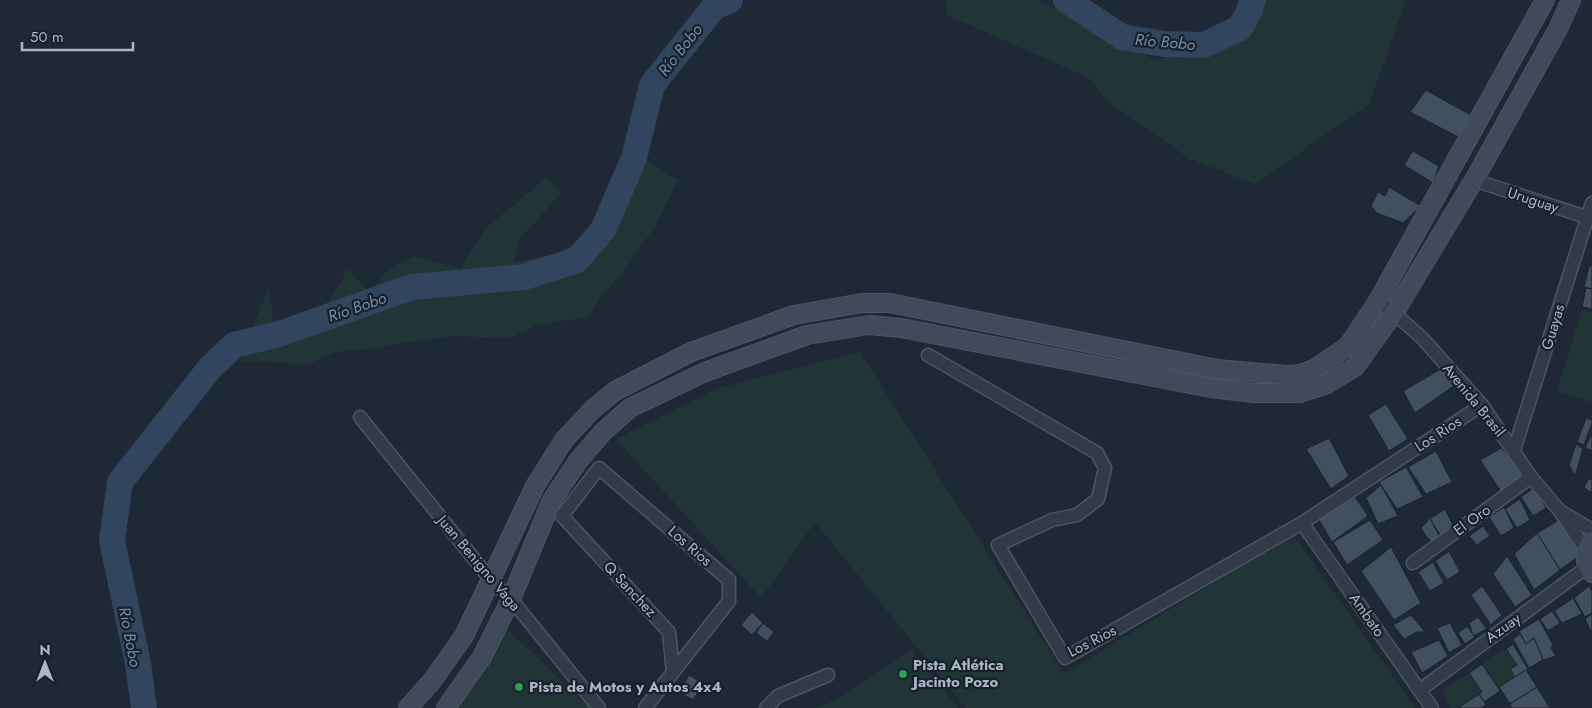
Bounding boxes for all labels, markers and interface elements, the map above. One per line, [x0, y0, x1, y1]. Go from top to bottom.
water label: Río Bobo [652, 19, 708, 81]
scale bar [22, 20, 134, 52]
text: 50 m [30, 26, 64, 48]
water label: Río Bobo [1134, 28, 1197, 56]
street label: Uruguay [1505, 181, 1562, 219]
water label: Río Bobo [325, 286, 390, 328]
street label: Guayas [1536, 302, 1570, 352]
street label: Avenida Brasil [1437, 358, 1511, 442]
street label: Los Rios [1410, 411, 1466, 457]
street label: El Oro [1449, 499, 1495, 541]
street label: Juan Benigno Vaga [431, 509, 526, 616]
street label: Los Rios [663, 521, 717, 571]
street label: Q Sanchez [598, 556, 662, 622]
street label: Ambato [1344, 589, 1390, 641]
water label: Río Bobo [113, 605, 147, 669]
street label: Azuay [1481, 607, 1526, 648]
street label: Los Rios [1064, 619, 1120, 663]
north arrow [20, 638, 70, 688]
text: N [39, 640, 51, 660]
place label: Pista Atlética Jacinto Pozo [910, 654, 1004, 693]
marker: Pista Atlética Jacinto Pozo [897, 668, 909, 680]
place label: Pista de Motos y Autos 4x4 [529, 676, 722, 698]
marker: Pista de Motos y Autos 4x4 [513, 681, 525, 693]

